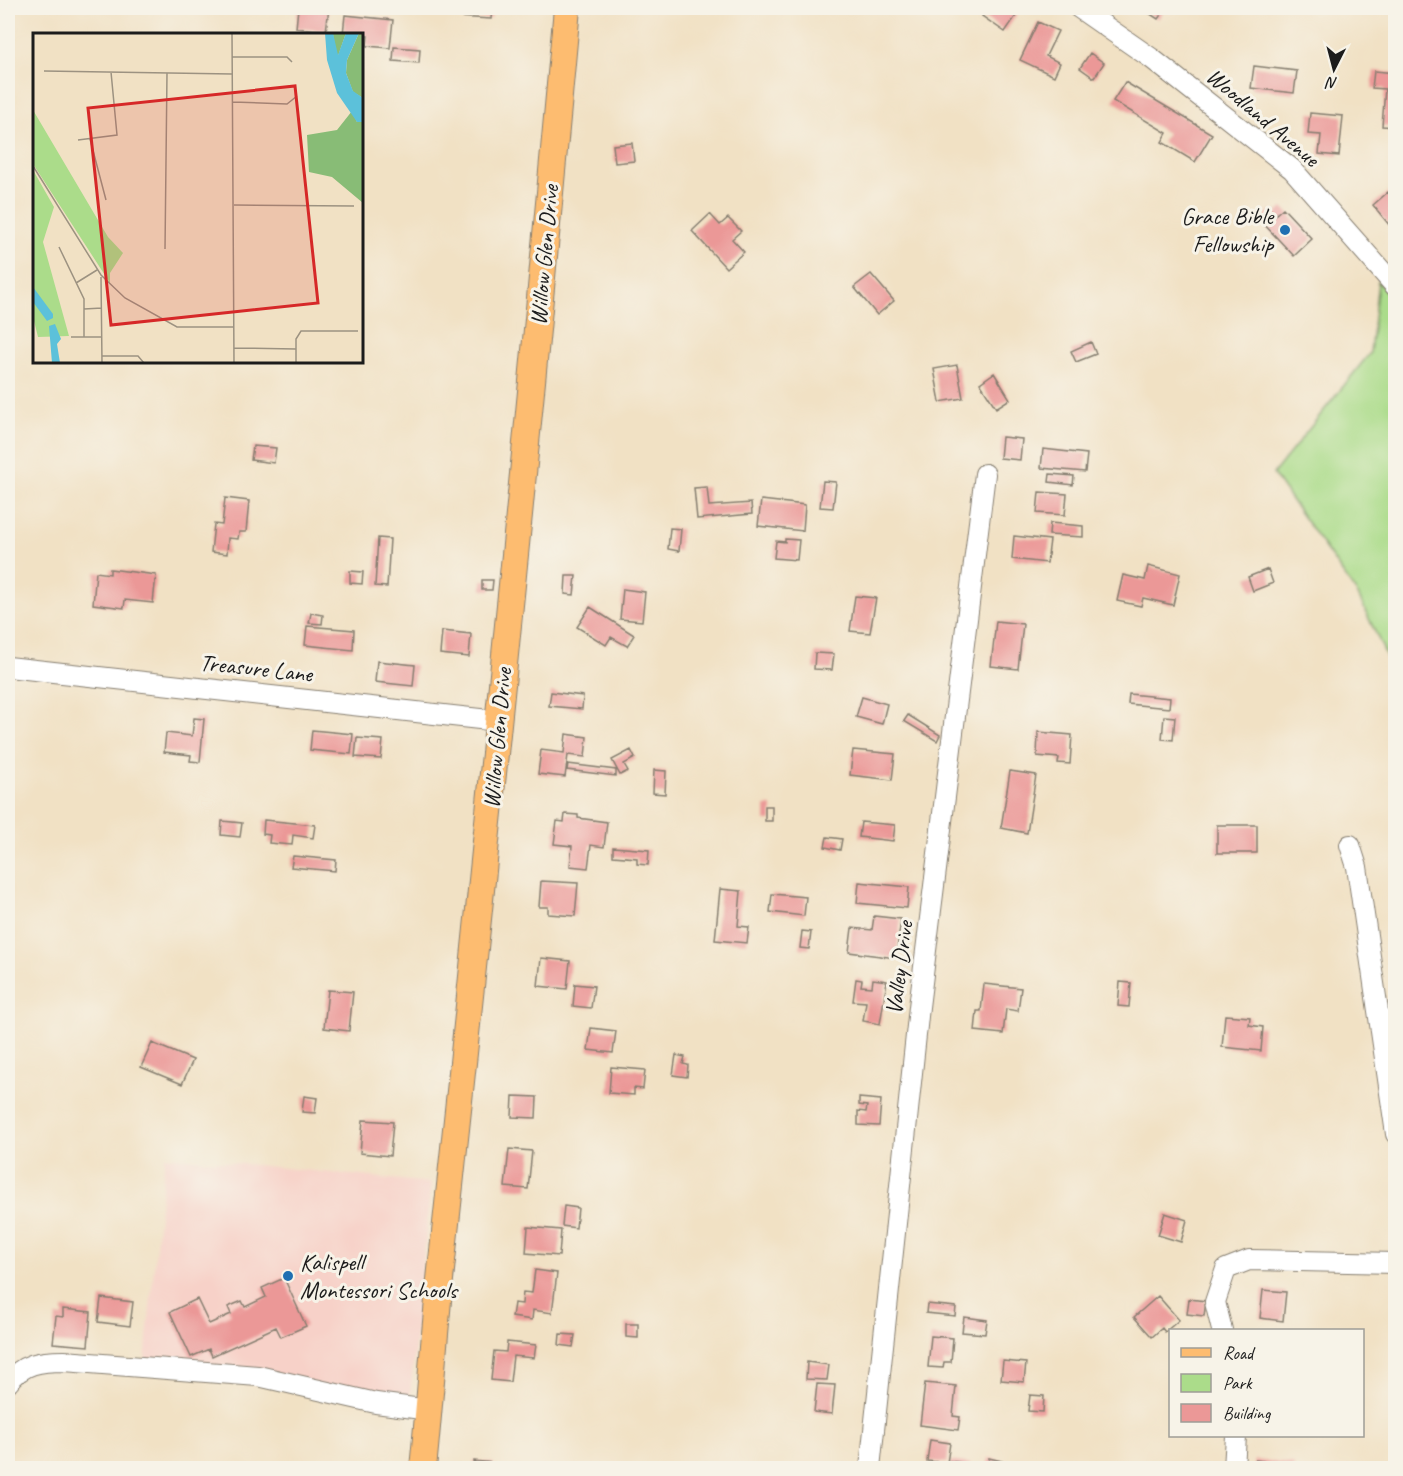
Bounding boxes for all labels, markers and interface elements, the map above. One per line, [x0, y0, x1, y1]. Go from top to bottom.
inset map [33, 33, 363, 363]
north arrow [1304, 39, 1364, 99]
street label: Woodland Avenue [1200, 61, 1328, 175]
text: N [1323, 72, 1339, 93]
street label: Willow Glen Drive [523, 181, 565, 326]
place label: Grace Bible Fellowship [1181, 201, 1275, 259]
marker: Grace Bible Fellowship [1278, 223, 1292, 237]
street label: Treasure Lane [198, 647, 316, 689]
street label: Willow Glen Drive [476, 664, 518, 809]
street label: Valley Drive [878, 917, 920, 1016]
place label: Kalispell Montessori Schools [300, 1247, 459, 1305]
marker: Kalispell Montessori Schools [281, 1269, 295, 1283]
legend [1169, 1329, 1364, 1437]
text: Road [1223, 1342, 1256, 1364]
text: Park [1223, 1372, 1253, 1394]
text: Building [1223, 1402, 1272, 1424]

